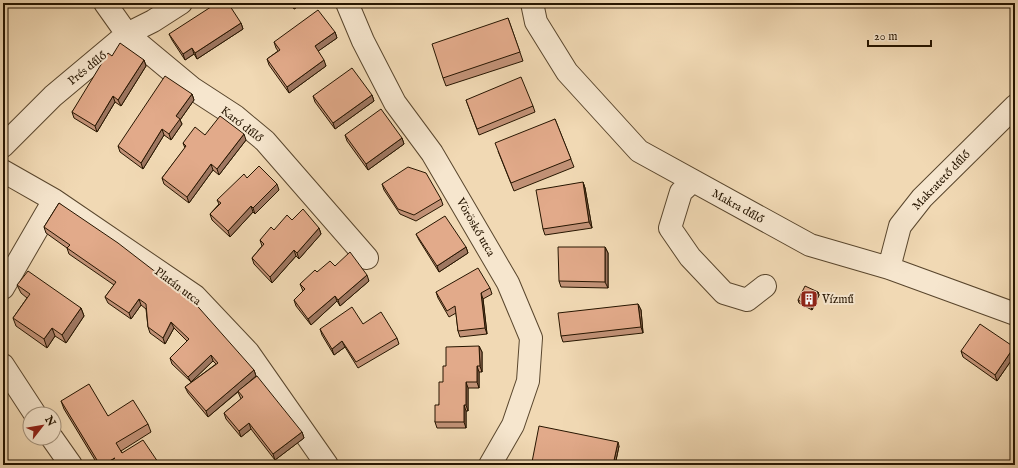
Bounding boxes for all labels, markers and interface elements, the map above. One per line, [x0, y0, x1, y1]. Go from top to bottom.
scale bar [868, 22, 931, 48]
text: 20 m [874, 29, 897, 44]
street label: Prés dűlő [65, 48, 110, 89]
street label: Karó dűlő [218, 103, 266, 146]
street label: Makratető dűlő [909, 147, 974, 213]
street label: Makra dűlő [709, 186, 767, 227]
street label: Vöröskő utca [452, 194, 499, 260]
street label: Platán utca [151, 264, 205, 309]
building icon: Vízmű [799, 289, 819, 309]
place label: Vízmű [821, 292, 854, 307]
north arrow [22, 406, 62, 446]
text: N [41, 413, 58, 429]

